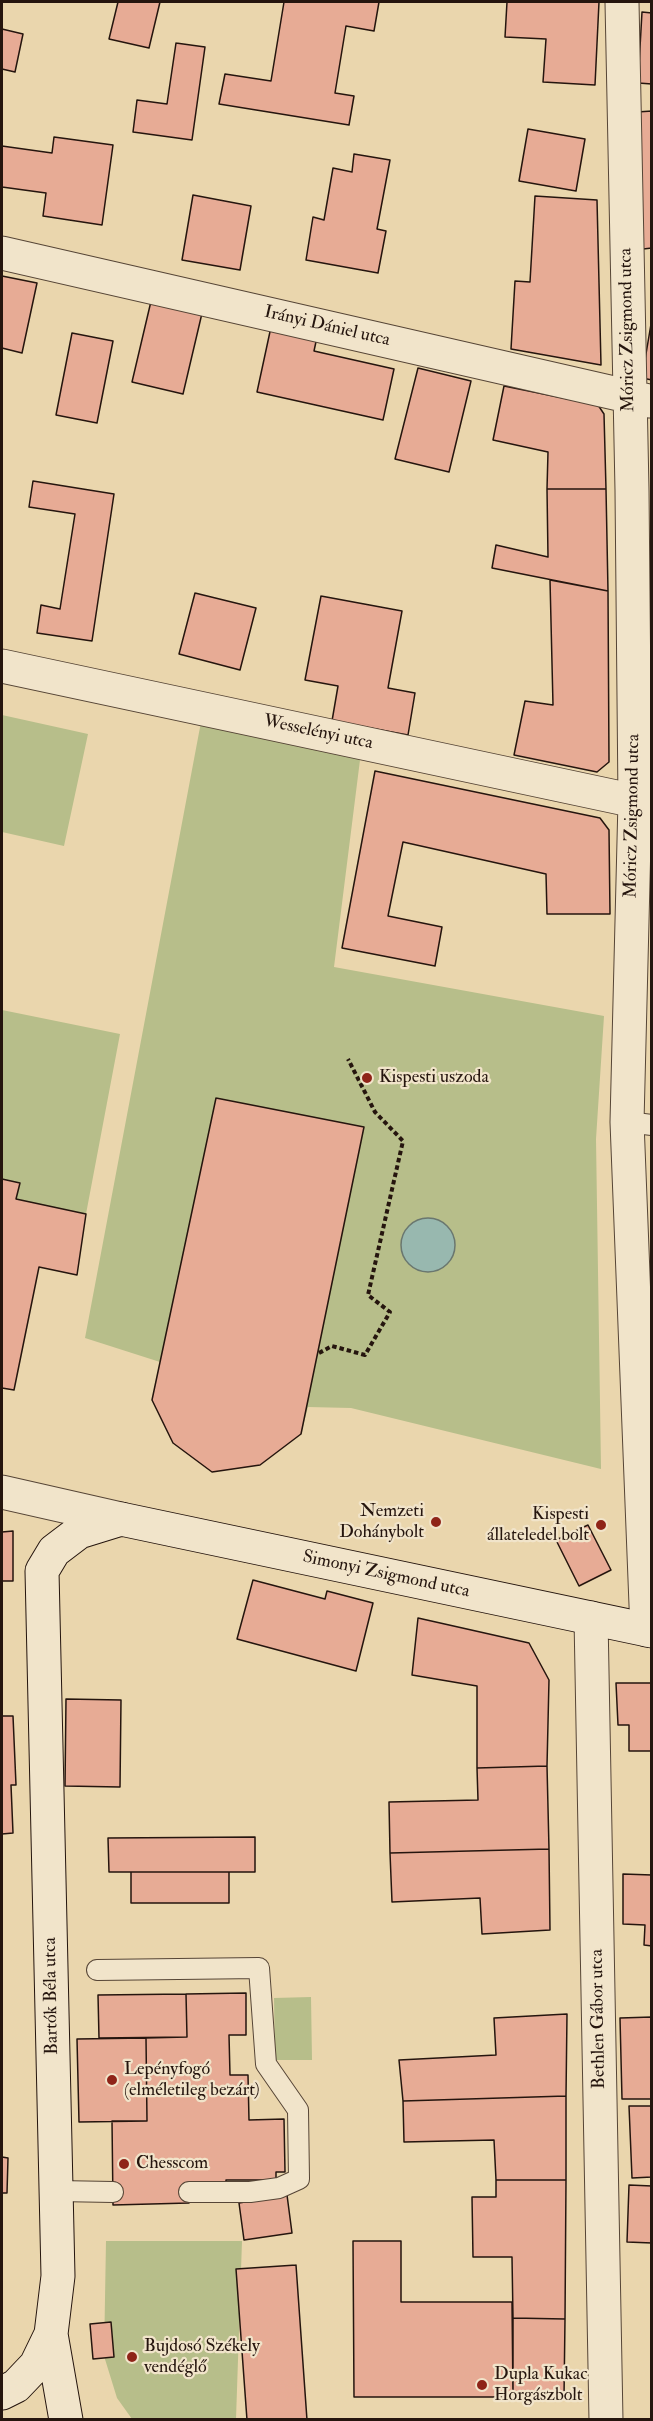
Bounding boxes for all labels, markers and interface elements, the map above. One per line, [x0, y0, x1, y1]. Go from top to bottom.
street label: Móricz Zsigmond utca [616, 248, 640, 412]
street label: Irányi Dániel utca [262, 302, 392, 352]
street label: Wesselényi utca [261, 711, 375, 755]
street label: Móricz Zsigmond utca [621, 734, 645, 898]
place label: Kispesti uszoda [379, 1067, 489, 1089]
marker: Kispesti uszoda [360, 1071, 374, 1085]
place label: Nemzeti Dohánybolt [339, 1501, 424, 1544]
place label: Kispesti állateledel bolt [487, 1504, 589, 1546]
marker: Nemzeti Dohánybolt [429, 1515, 443, 1529]
marker: Kispesti állateledel bolt [594, 1518, 608, 1532]
street label: Simonyi Zsigmond utca [300, 1547, 472, 1603]
street label: Bartók Béla utca [40, 1937, 64, 2055]
street label: Bethlen Gábor utca [587, 1949, 611, 2089]
place label: Lepényfogó (elméletileg bezárt) [124, 2059, 260, 2102]
marker: Lepényfogó (elméletileg bezárt) [105, 2073, 119, 2087]
place label: Chesscom [136, 2153, 208, 2175]
marker: Chesscom [117, 2157, 131, 2171]
place label: Bujdosó Székely vendéglő [144, 2336, 260, 2378]
marker: Bujdosó Székely vendéglő [125, 2350, 139, 2364]
place label: Dupla Kukac Horgászbolt [494, 2364, 587, 2406]
marker: Dupla Kukac Horgászbolt [475, 2378, 489, 2392]

